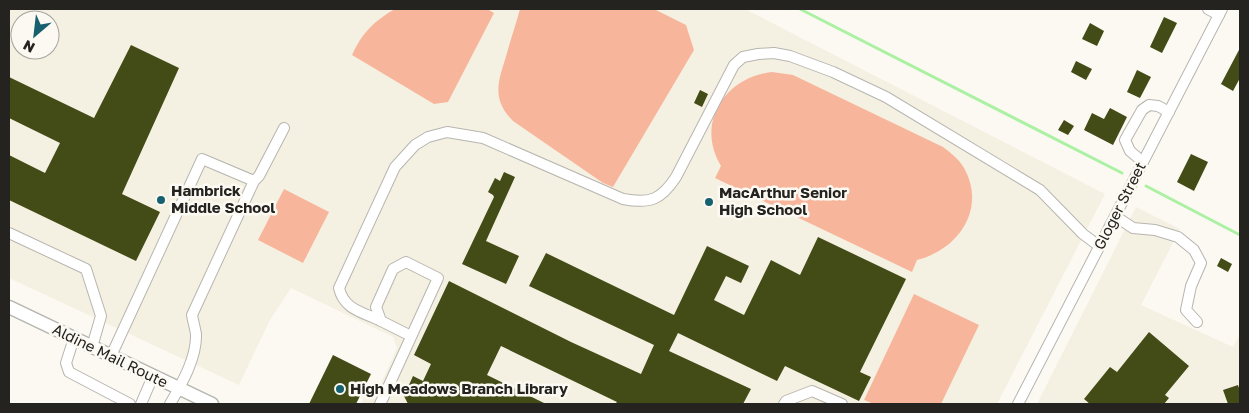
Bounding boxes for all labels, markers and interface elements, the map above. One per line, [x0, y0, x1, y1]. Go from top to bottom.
north arrow [10, 10, 60, 60]
text: N [20, 37, 37, 57]
street label: Gloger Street [1089, 159, 1149, 252]
place label: Hambrick Middle School [171, 181, 275, 216]
place label: MacArthur Senior High School [719, 183, 847, 218]
marker: Hambrick Middle School [155, 194, 167, 206]
marker: MacArthur Senior High School [703, 196, 715, 208]
street label: Aldine Mail Route [50, 319, 171, 391]
place label: High Meadows Branch Library [350, 379, 568, 397]
marker: High Meadows Branch Library [334, 383, 346, 395]

